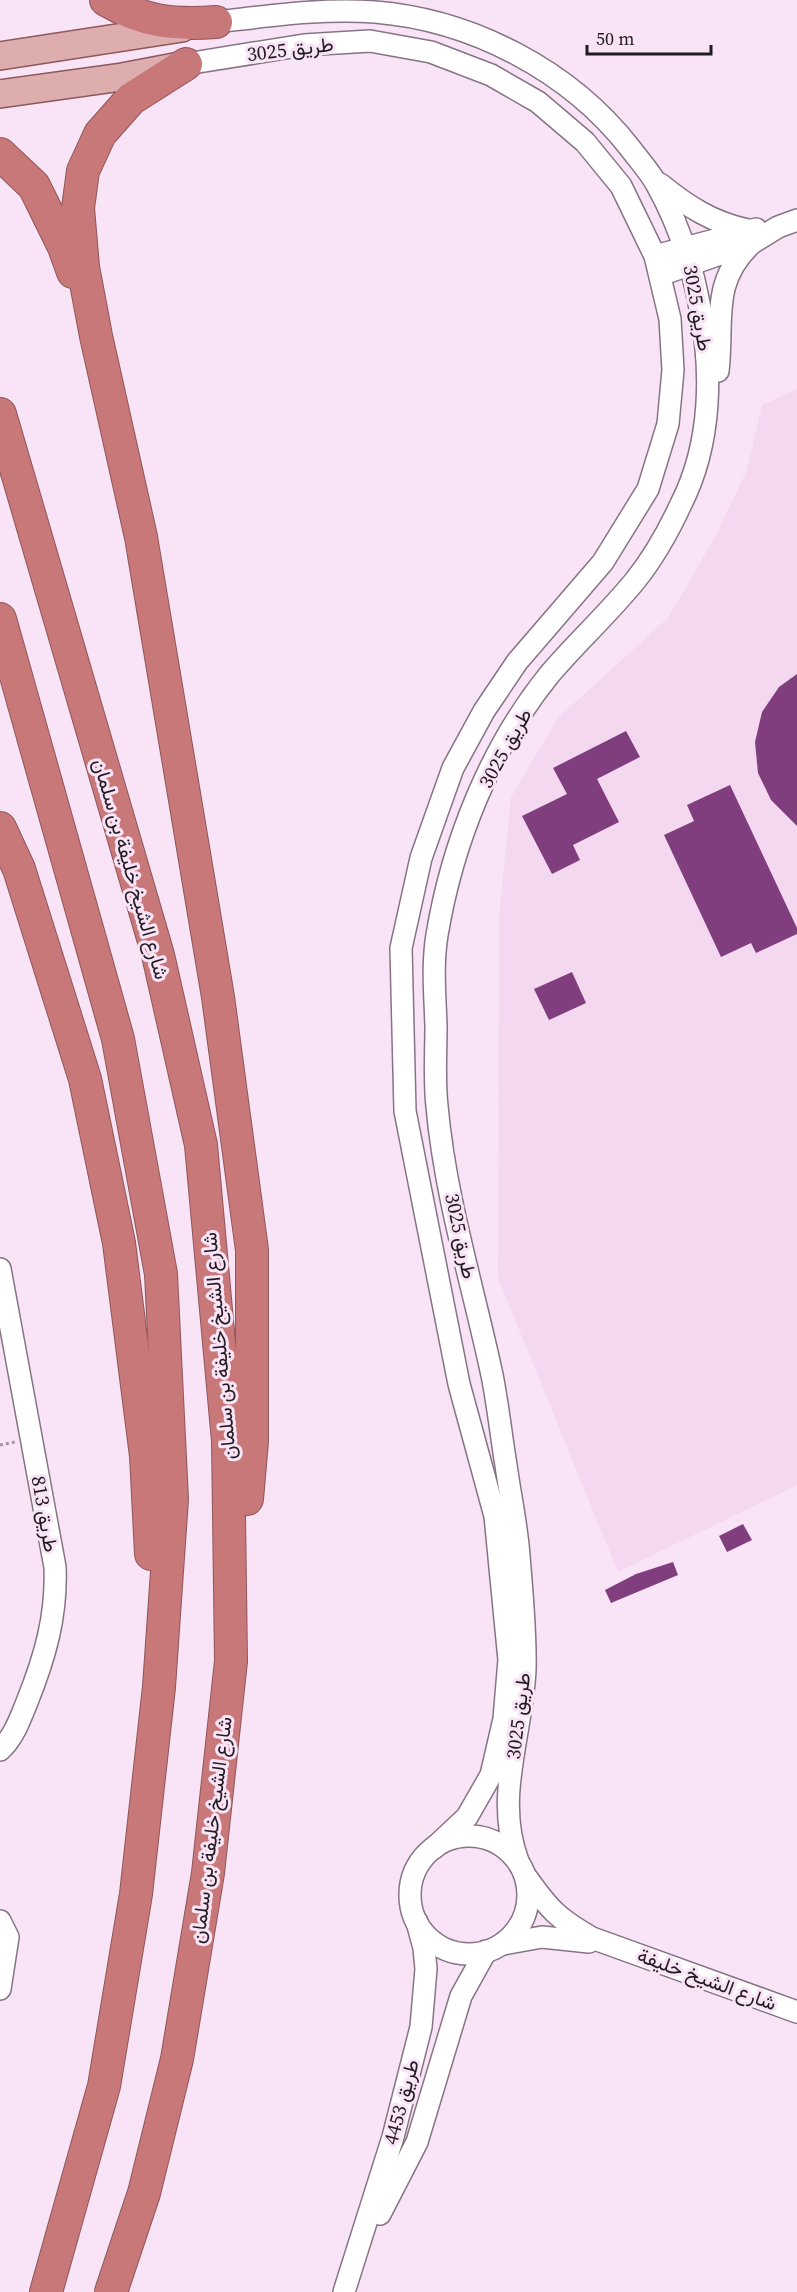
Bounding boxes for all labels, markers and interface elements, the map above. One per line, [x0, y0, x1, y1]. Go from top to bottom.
scale bar [587, 18, 712, 56]
text: 50 m [596, 26, 634, 51]
street label: طريق 3025 [245, 30, 335, 68]
street label: طريق 3025 [677, 263, 719, 353]
street label: طريق 3025 [472, 703, 538, 793]
street label: شارع الشيخ خليفة بن سلمان [86, 755, 176, 983]
street label: طريق 3025 [438, 1191, 484, 1281]
street label: شارع الشيخ خليفة بن سلمان [195, 1231, 243, 1461]
street label: طريق 813 [25, 1474, 65, 1554]
street label: طريق 3025 [499, 1671, 537, 1761]
street label: شارع الشيخ خليفة بن سلمان [183, 1715, 239, 1945]
street label: شارع الشيخ خليفة [633, 1941, 781, 2017]
street label: طريق 4453 [376, 2056, 426, 2148]

